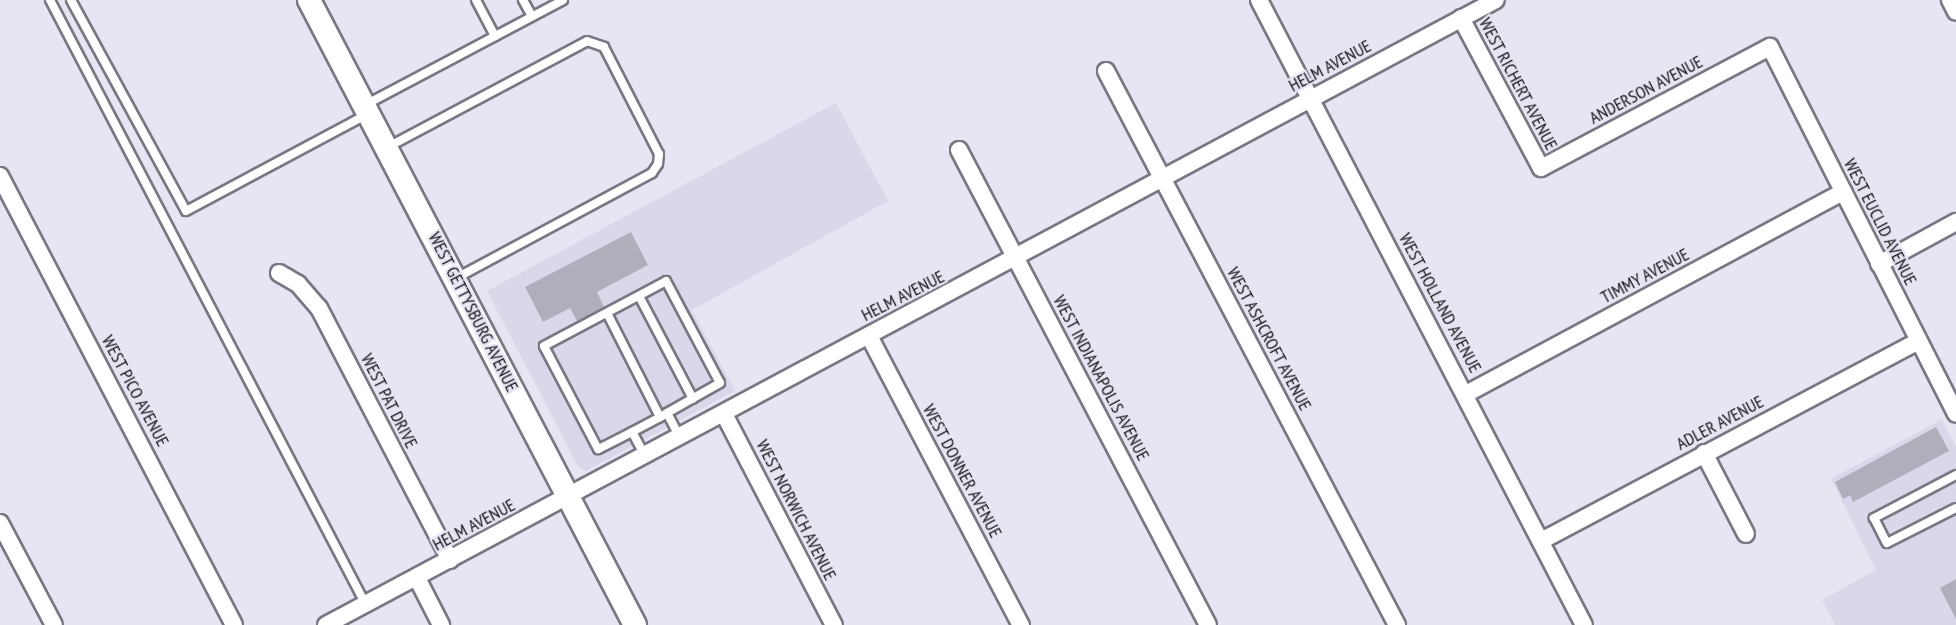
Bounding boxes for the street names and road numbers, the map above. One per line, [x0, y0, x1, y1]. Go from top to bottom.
street label: WEST RICHERT AVENUE [1474, 14, 1562, 154]
street label: HELM AVENUE [1285, 35, 1375, 97]
street label: ANDERSON AVENUE [1585, 51, 1707, 129]
street label: WEST EUCLID AVENUE [1839, 155, 1921, 289]
street label: WEST GETTYSBURG AVENUE [423, 228, 523, 396]
street label: WEST HOLLAND AVENUE [1394, 229, 1486, 377]
street label: TIMMY AVENUE [1597, 243, 1693, 309]
street label: WEST ASHCROFT AVENUE [1222, 263, 1316, 415]
street label: HELM AVENUE [858, 266, 948, 326]
street label: WEST INDIANAPOLIS AVENUE [1048, 291, 1154, 465]
street label: WEST PICO AVENUE [96, 331, 174, 451]
street label: WEST PAT DRIVE [356, 350, 422, 452]
street label: ADLER AVENUE [1672, 391, 1768, 455]
street label: WEST DONNER AVENUE [918, 400, 1006, 542]
street label: WEST NORWICH AVENUE [751, 436, 841, 584]
street label: HELM AVENUE [429, 494, 519, 556]

